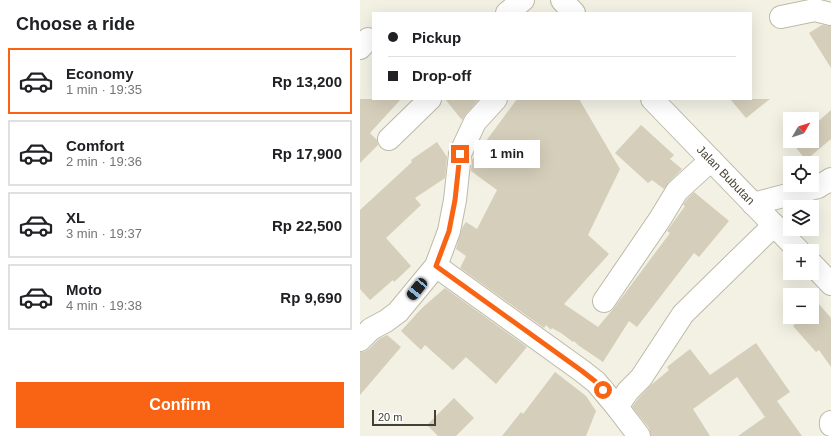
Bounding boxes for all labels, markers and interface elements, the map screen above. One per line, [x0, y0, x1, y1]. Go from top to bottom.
text: Choose a ride [16, 14, 135, 34]
text: Pickup [412, 29, 461, 46]
icon: car [18, 63, 54, 99]
text: Economy [66, 65, 134, 82]
text: Drop-off [412, 67, 471, 84]
text: Rp 13,200 [272, 73, 342, 90]
text: 1 min · 19:35 [66, 82, 142, 97]
north arrow [783, 112, 819, 148]
map controls [783, 112, 819, 324]
icon: car [18, 135, 54, 171]
text: Comfort [66, 137, 124, 154]
callout: 1 min [474, 140, 540, 168]
street label: Jalan Bubutan [694, 143, 757, 208]
text: Rp 17,900 [272, 145, 342, 162]
route end [451, 145, 469, 163]
text: 1 min [490, 146, 524, 161]
text: 2 min · 19:36 [66, 154, 142, 169]
button: locate [783, 156, 819, 192]
button: layers [783, 200, 819, 236]
icon: car [18, 207, 54, 243]
text: XL [66, 209, 85, 226]
text: Rp 22,500 [272, 217, 342, 234]
text: 3 min · 19:37 [66, 226, 142, 241]
button: + [783, 244, 819, 280]
car [405, 276, 429, 302]
icon: car [18, 279, 54, 315]
text: Moto [66, 281, 102, 298]
button: − [783, 288, 819, 324]
text: Rp 9,690 [280, 289, 342, 306]
text: 4 min · 19:38 [66, 298, 142, 313]
route start [594, 381, 612, 399]
button: Confirm [16, 382, 344, 428]
scale bar [372, 408, 436, 427]
text: 20 m [378, 411, 402, 423]

